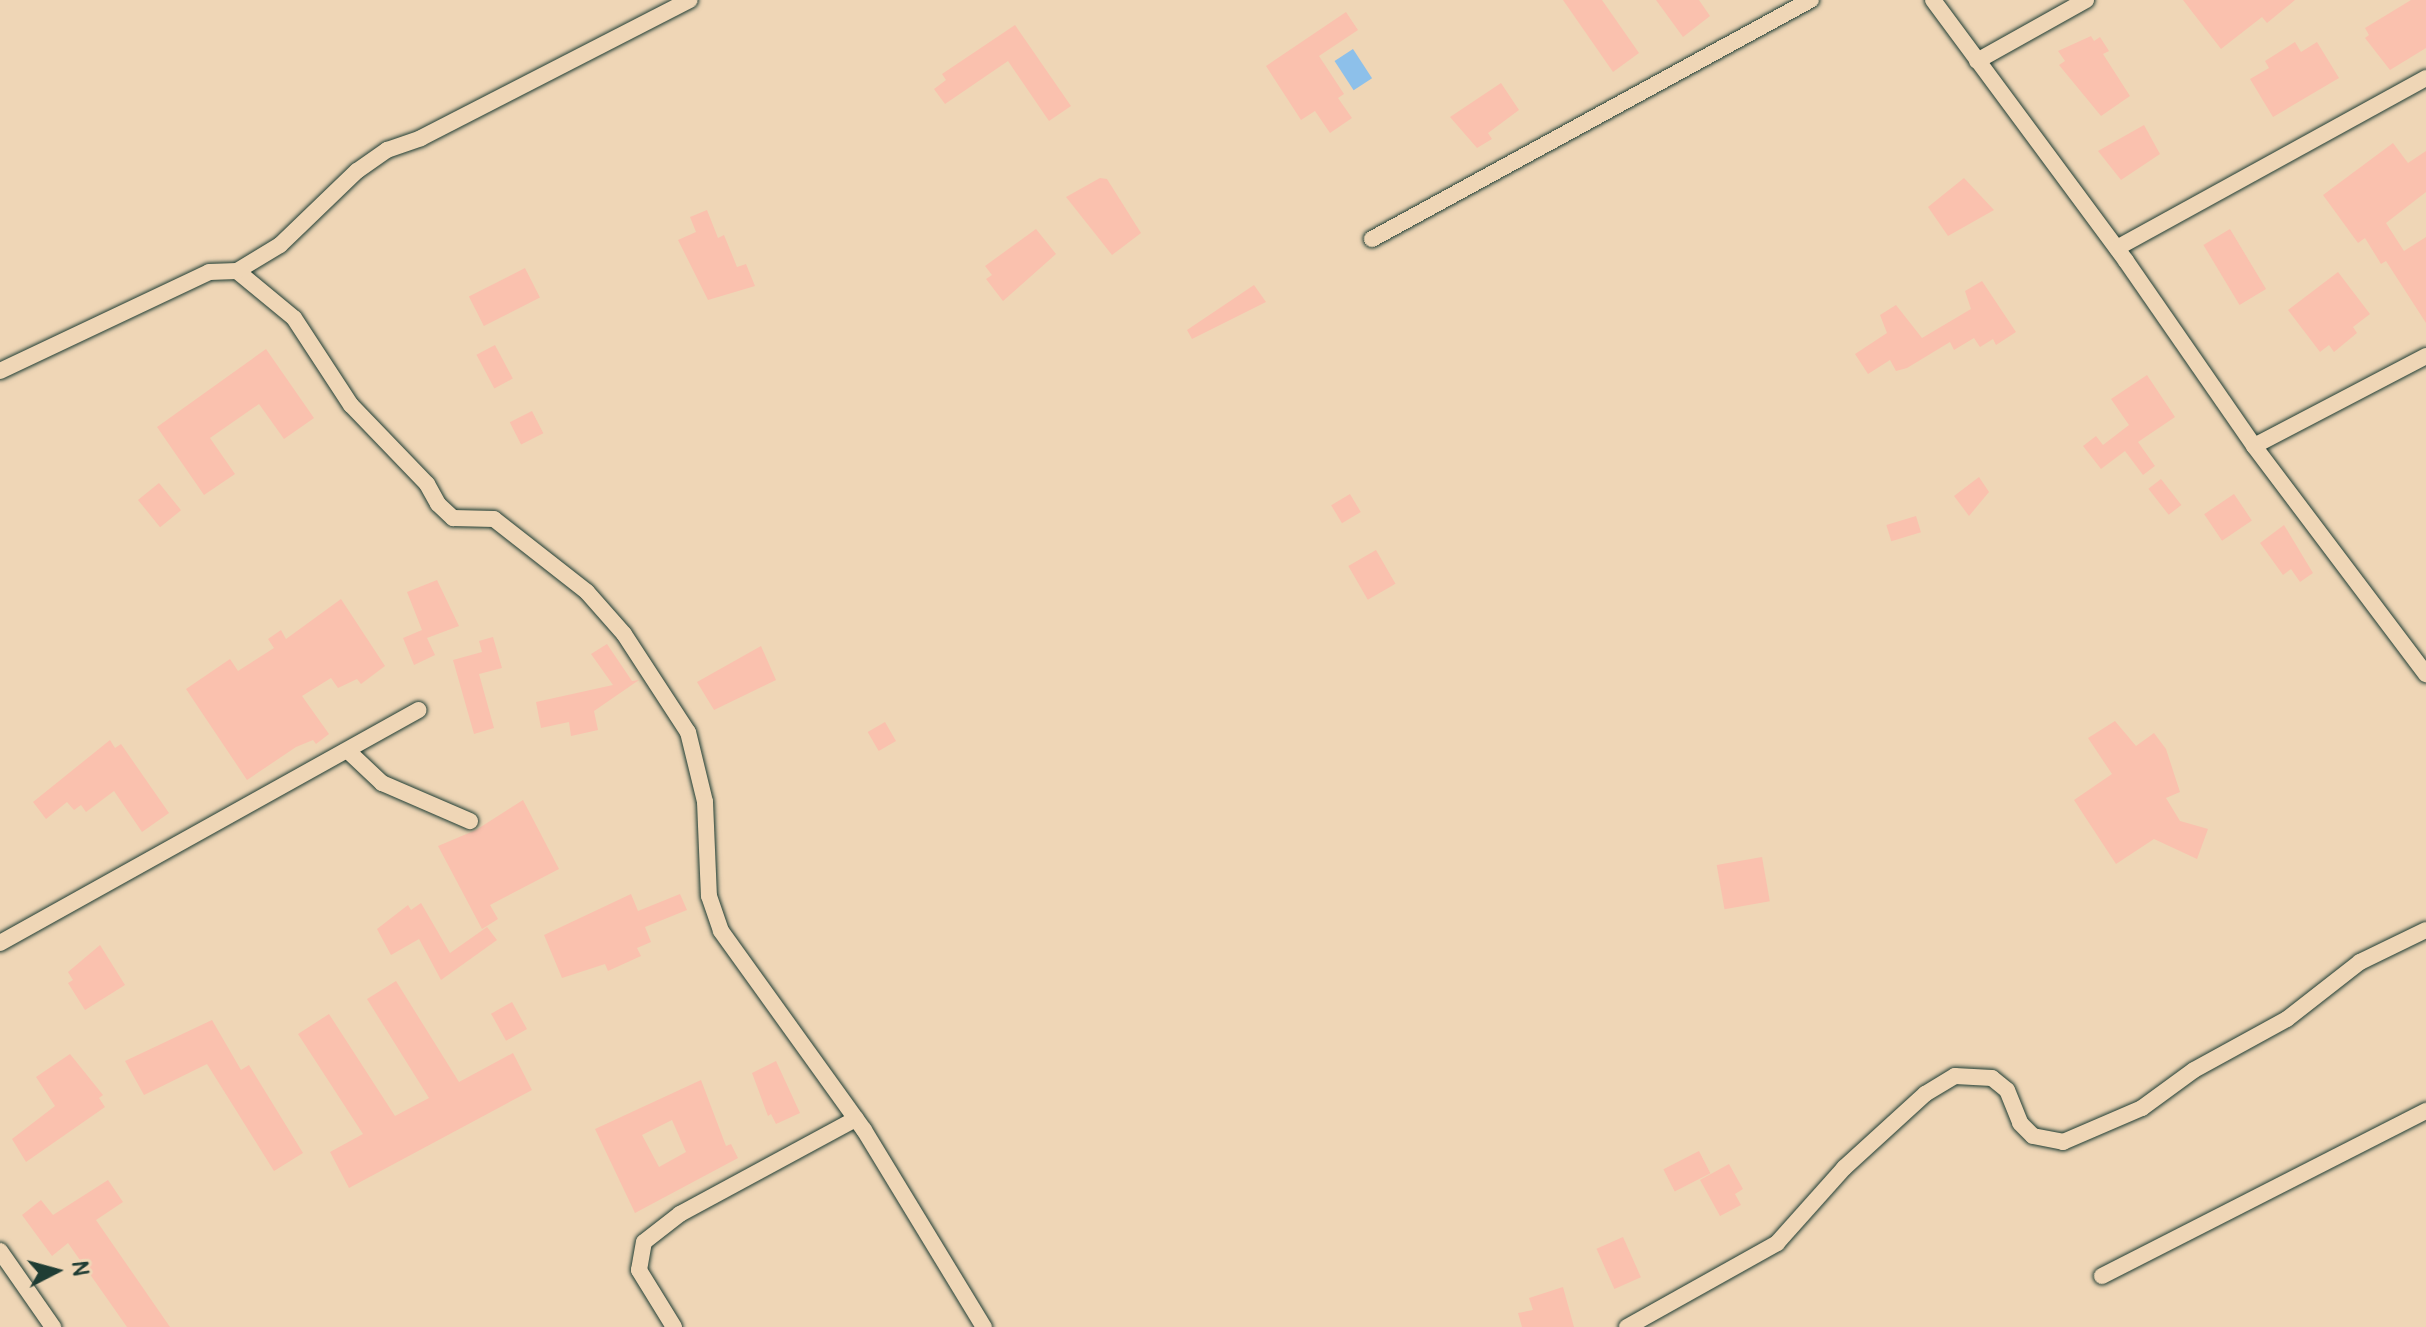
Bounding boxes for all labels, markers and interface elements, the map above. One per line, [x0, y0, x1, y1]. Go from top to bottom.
north arrow [16, 1231, 96, 1311]
text: N [65, 1260, 95, 1277]

